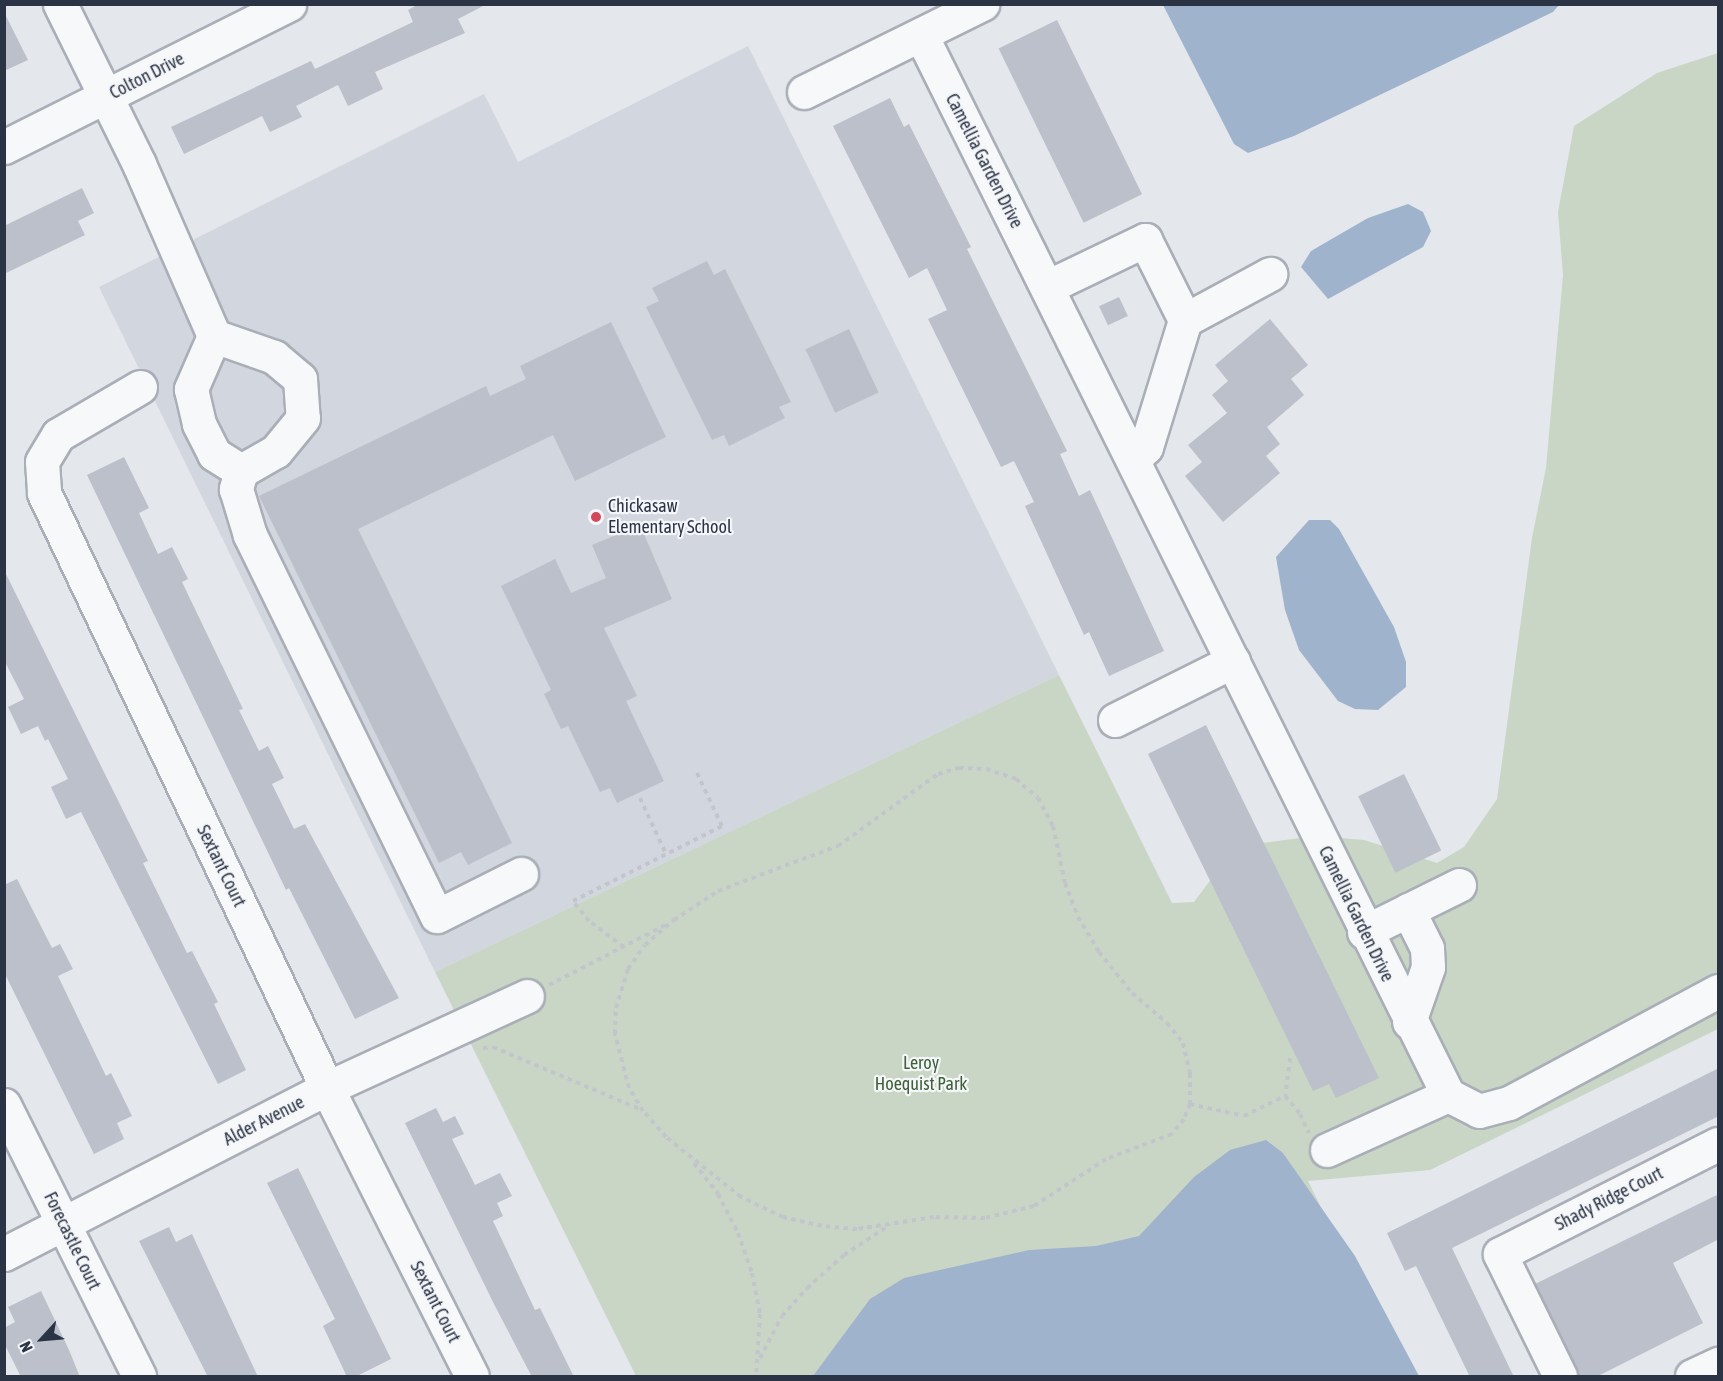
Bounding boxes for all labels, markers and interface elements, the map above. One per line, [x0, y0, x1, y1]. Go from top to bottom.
street label: Colton Drive [106, 48, 188, 104]
street label: Camellia Garden Drive [941, 90, 1027, 232]
place label: Chickasaw Elementary School [608, 496, 732, 538]
marker: Chickasaw Elementary School [589, 510, 603, 524]
street label: Sextant Court [192, 822, 250, 910]
street label: Camellia Garden Drive [1314, 843, 1398, 985]
park label: Leroy Hoequist Park [875, 1053, 967, 1096]
street label: Alder Avenue [220, 1091, 308, 1151]
street label: Shady Ridge Court [1551, 1163, 1667, 1235]
street label: Forecastle Court [39, 1189, 105, 1293]
street label: Sextant Court [405, 1258, 465, 1346]
north arrow [12, 1309, 72, 1369]
text: N [16, 1339, 36, 1355]

